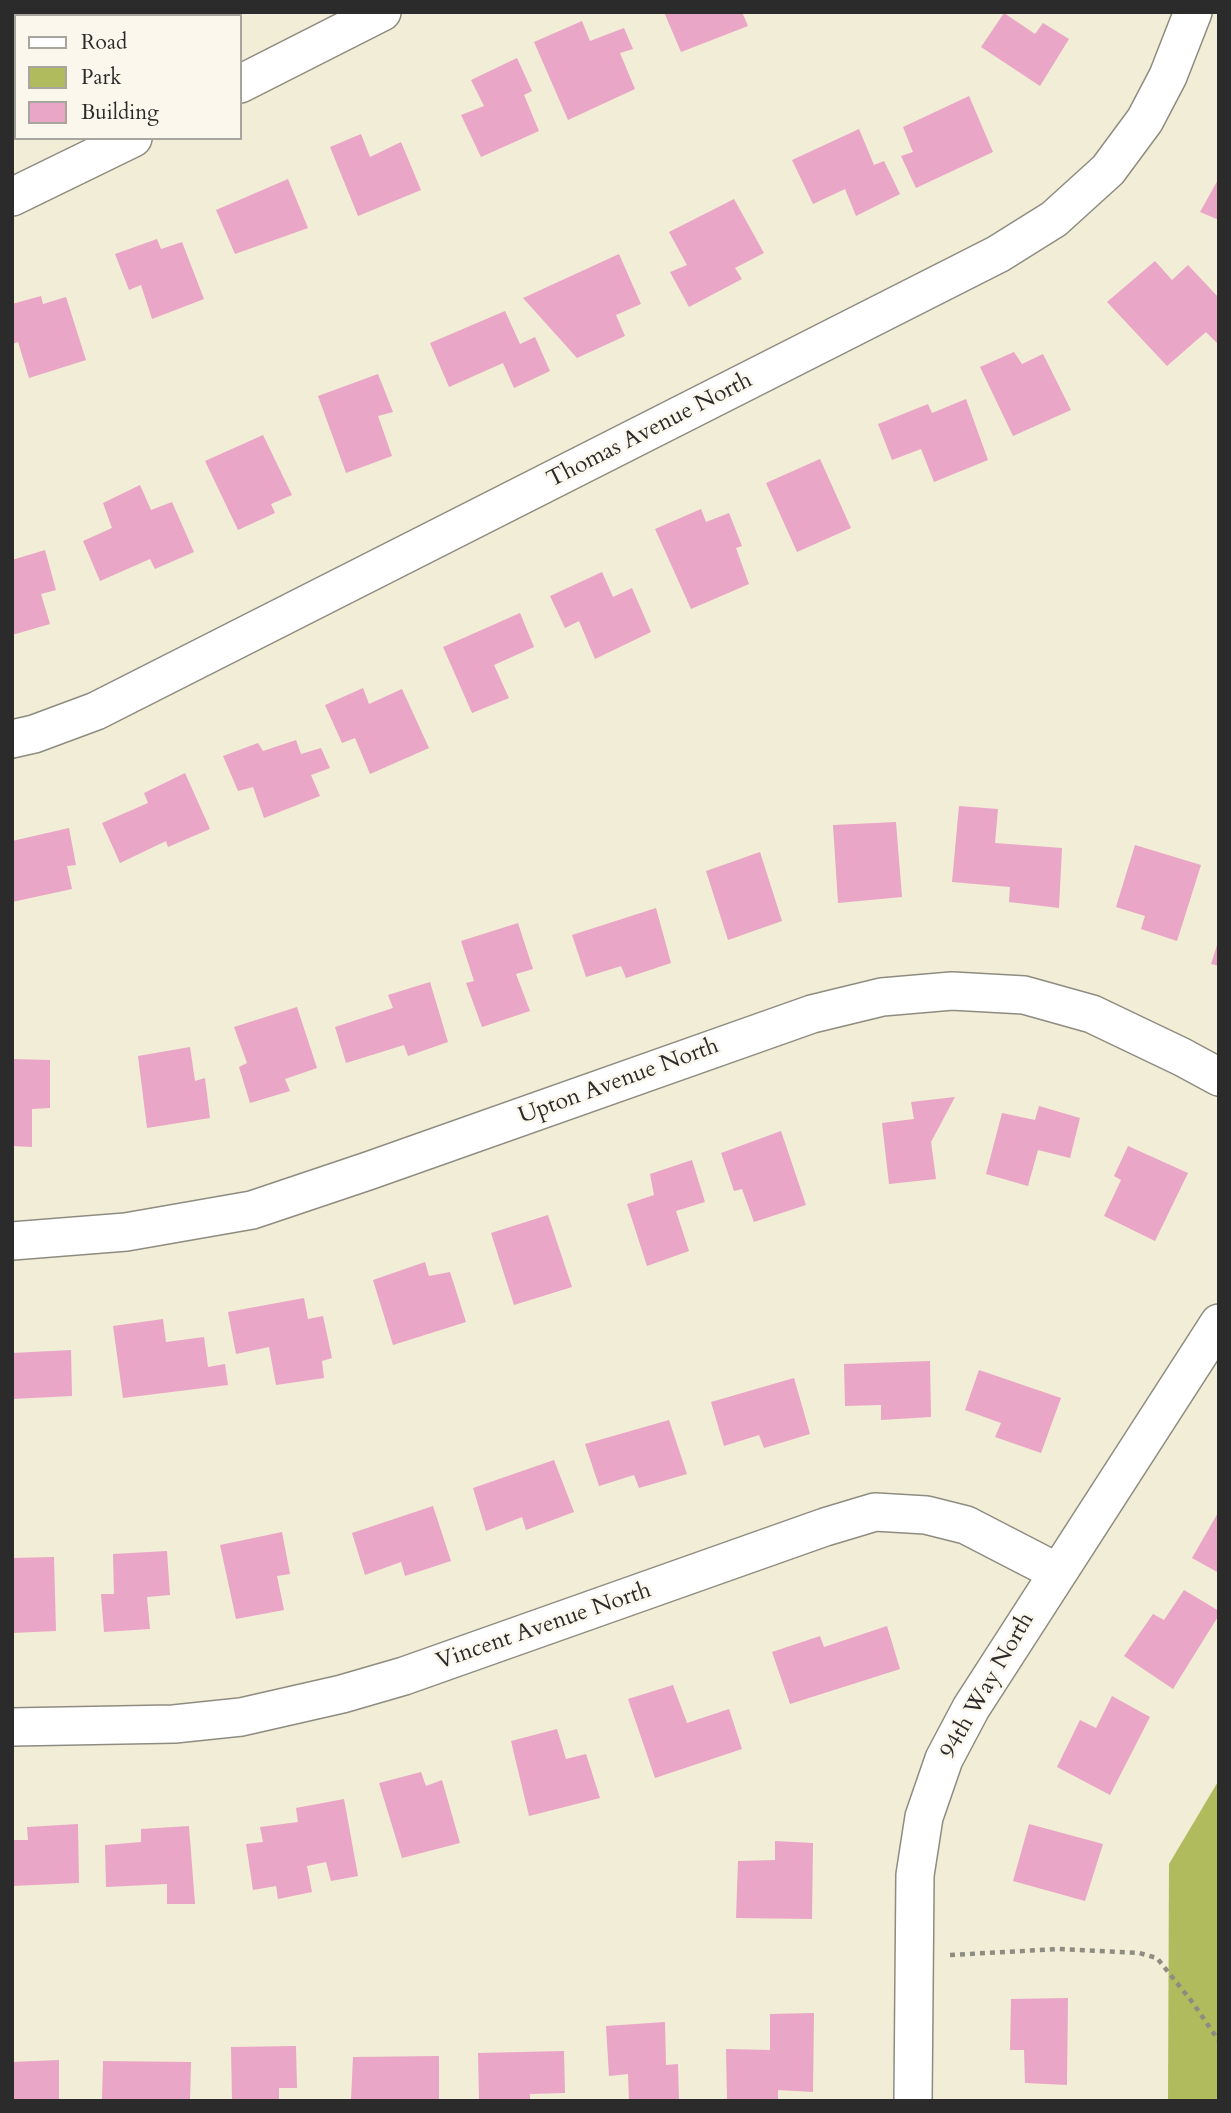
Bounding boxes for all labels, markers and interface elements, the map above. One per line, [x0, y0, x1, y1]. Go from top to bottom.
legend [14, 14, 242, 140]
text: Road [81, 28, 127, 57]
text: Park [81, 63, 121, 92]
text: Building [81, 98, 159, 127]
street label: Thomas Avenue North [543, 367, 757, 495]
street label: Upton Avenue North [515, 1033, 723, 1131]
street label: Vincent Avenue North [433, 1577, 655, 1677]
street label: 94th Way North [935, 1608, 1041, 1764]

